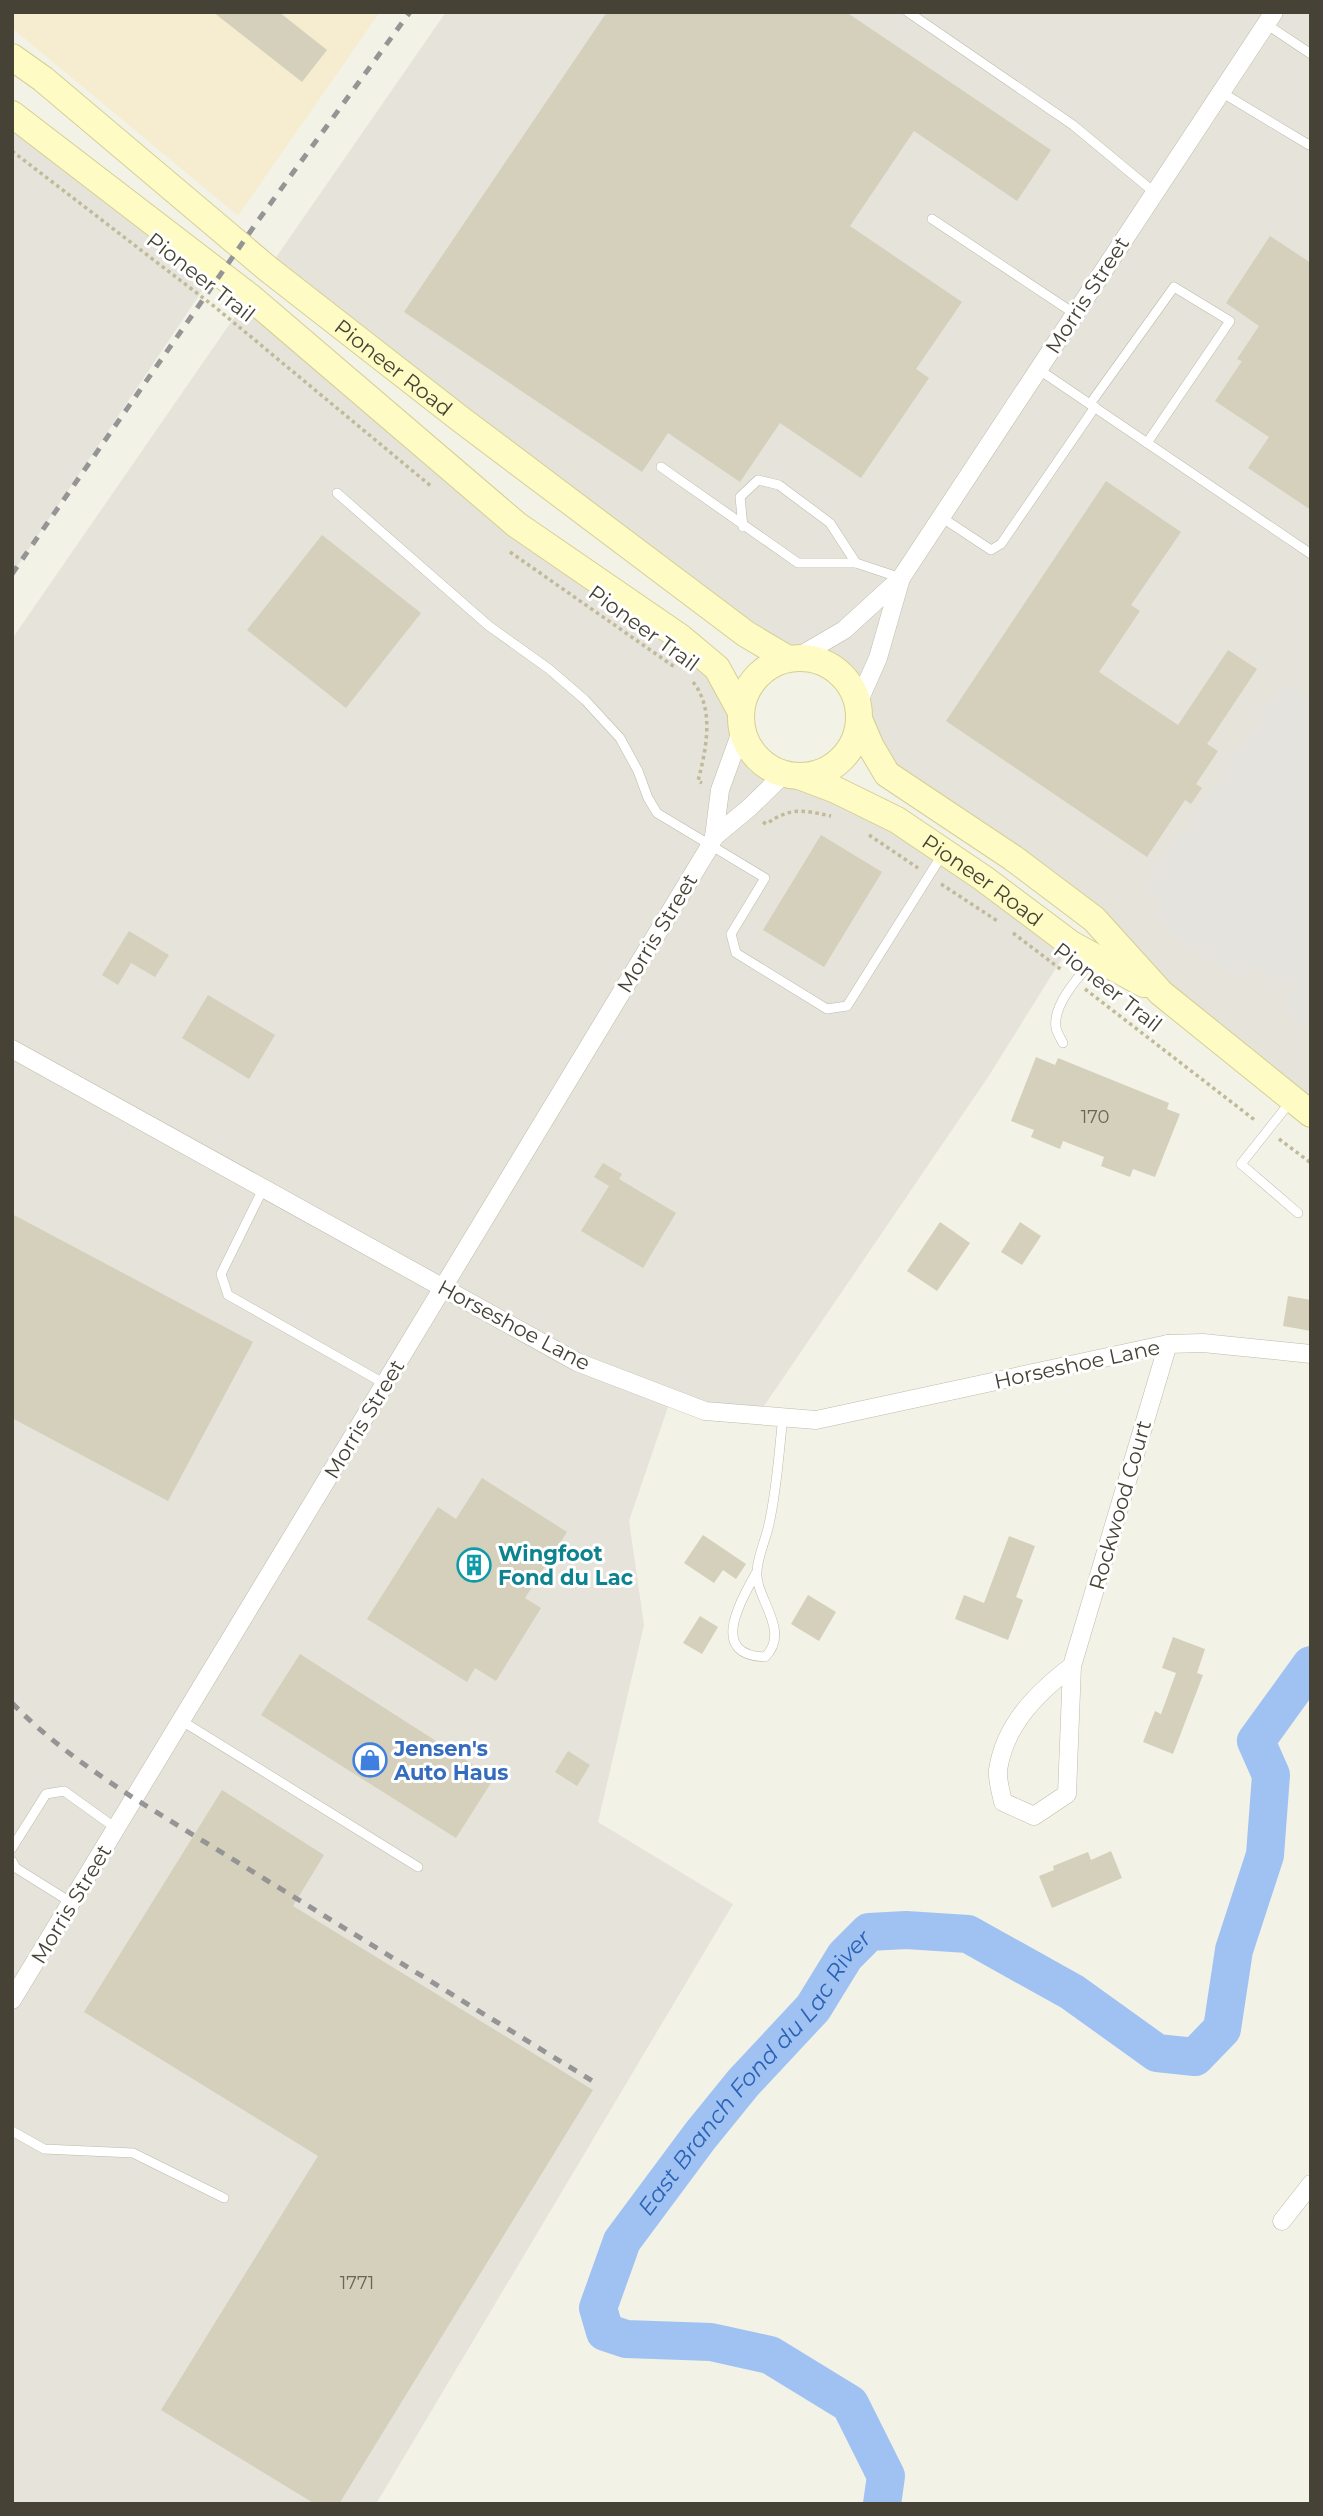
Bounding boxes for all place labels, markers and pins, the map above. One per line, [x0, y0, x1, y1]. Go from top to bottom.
place label: Wingfoot Fond du Lac [498, 1541, 634, 1590]
building icon: Wingfoot Fond du Lac [455, 1546, 493, 1584]
place label: Jensen's Auto Haus [393, 1736, 508, 1785]
shop icon: Jensen's Auto Haus [351, 1741, 389, 1779]

